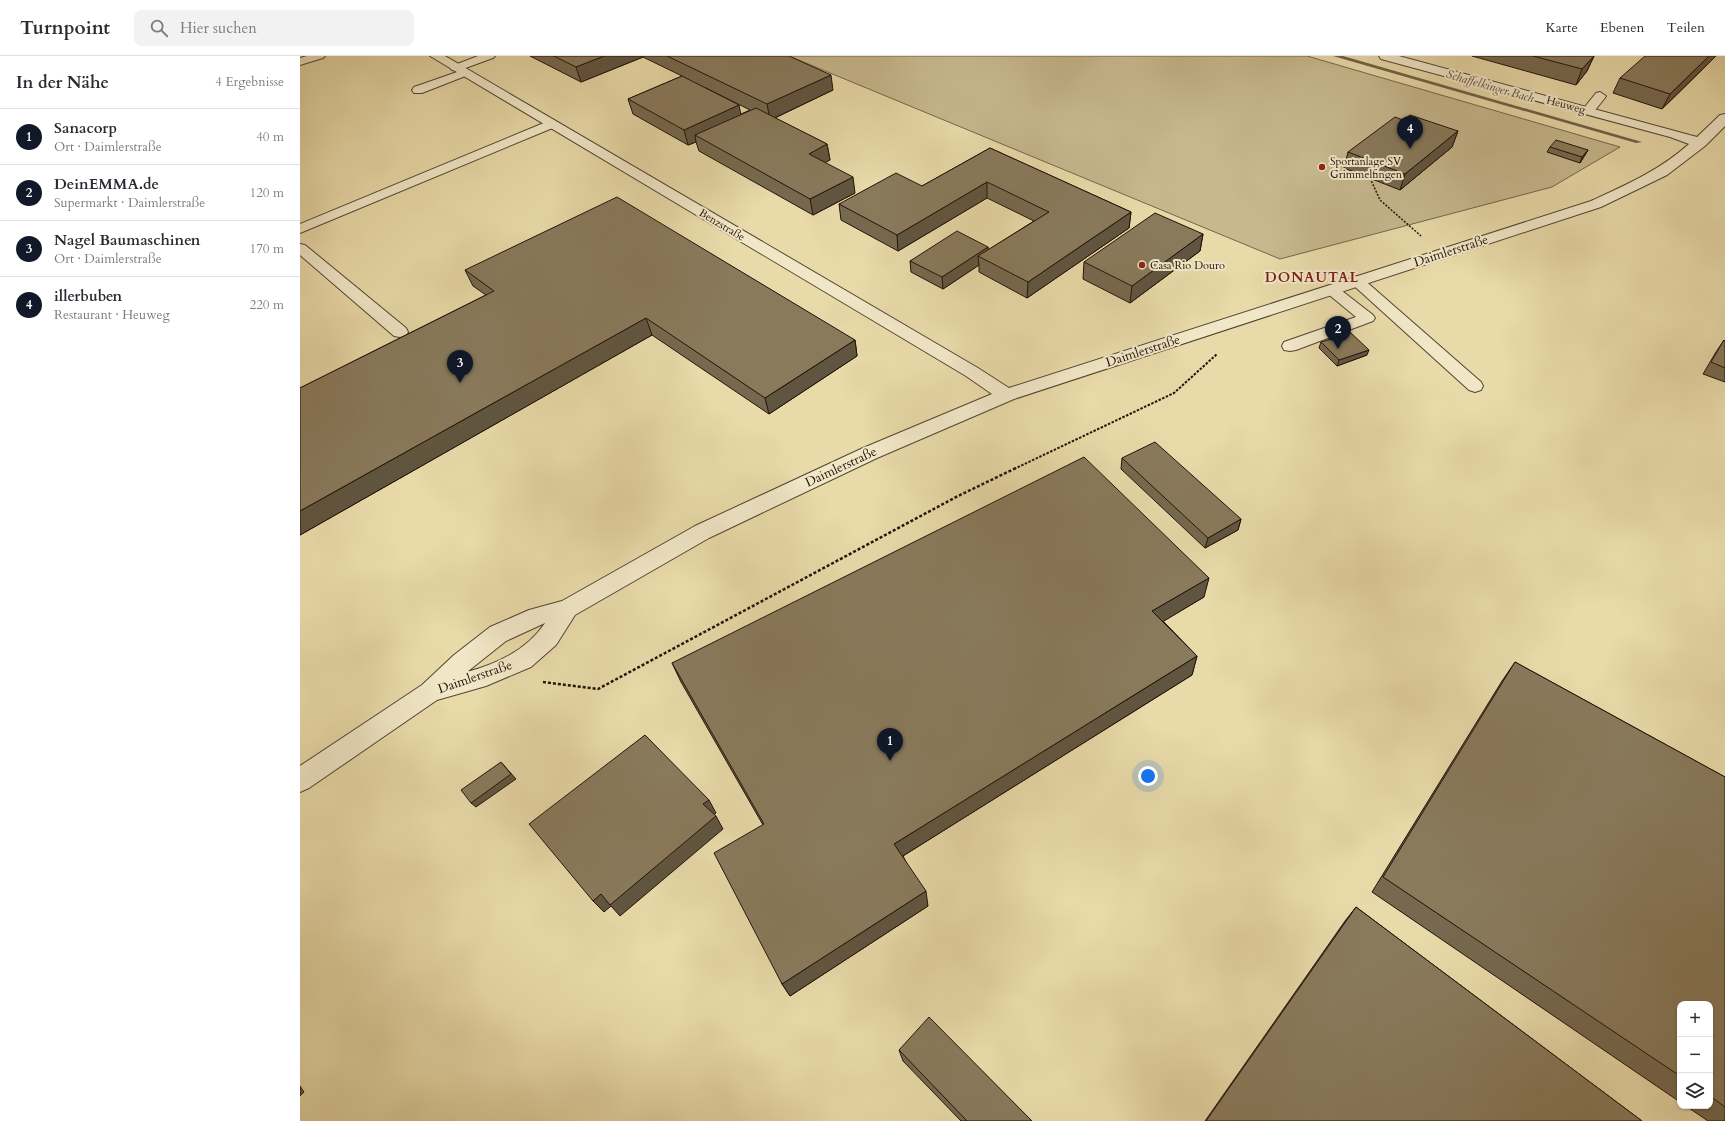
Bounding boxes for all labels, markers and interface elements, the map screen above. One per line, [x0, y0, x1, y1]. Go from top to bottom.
search box [134, 10, 414, 46]
text: Turnpoint [20, 15, 110, 41]
icon: search [148, 17, 170, 39]
text: Hier suchen [180, 18, 257, 38]
text: Karte [1545, 18, 1578, 37]
text: Ebenen [1600, 18, 1645, 37]
text: Teilen [1667, 18, 1705, 37]
water label: Schaffelkinger Bach [1444, 66, 1536, 106]
text: In der Nähe [16, 71, 109, 94]
text: 4 Ergebnisse [215, 73, 284, 91]
street label: Heuweg [1545, 93, 1588, 118]
pin: 4 [1397, 116, 1423, 149]
text: Sanacorp [54, 118, 117, 138]
text: 1 [26, 128, 32, 146]
text: 40 m [256, 128, 284, 146]
text: Ort · Daimlerstraße [54, 138, 162, 156]
place label: Sportanlage SV Grimmelfingen [1330, 154, 1403, 182]
marker: Sportanlage SV Grimmelfingen [1317, 162, 1327, 172]
text: DeinEMMA.de [54, 174, 159, 194]
text: 2 [26, 184, 32, 202]
text: 120 m [250, 184, 284, 202]
text: Supermarkt · Daimlerstraße [54, 194, 205, 212]
street label: Benzstraße [696, 205, 748, 245]
text: Nagel Baumaschinen [54, 230, 200, 250]
street label: Daimlerstraße [1411, 230, 1491, 271]
text: 3 [26, 240, 32, 258]
text: 170 m [250, 240, 284, 258]
text: Ort · Daimlerstraße [54, 250, 162, 268]
place label: Casa Rio Douro [1150, 258, 1225, 273]
marker: Casa Rio Douro [1137, 260, 1147, 270]
district label: DONAUTAL [1265, 268, 1359, 287]
text: illerbuben [54, 286, 122, 306]
text: 4 [26, 296, 32, 314]
text: 220 m [250, 296, 284, 314]
text: Restaurant · Heuweg [54, 306, 170, 324]
pin: 2 [1325, 316, 1351, 349]
street label: Daimlerstraße [1103, 330, 1183, 371]
pin: 3 [447, 350, 473, 383]
street label: Daimlerstraße [802, 442, 880, 491]
street label: Daimlerstraße [436, 656, 515, 698]
pin: 1 [877, 728, 903, 761]
your location [1138, 766, 1158, 786]
map controls [1677, 1001, 1713, 1109]
button: + [1677, 1001, 1713, 1037]
button: − [1677, 1037, 1713, 1073]
button: layers [1677, 1073, 1713, 1109]

